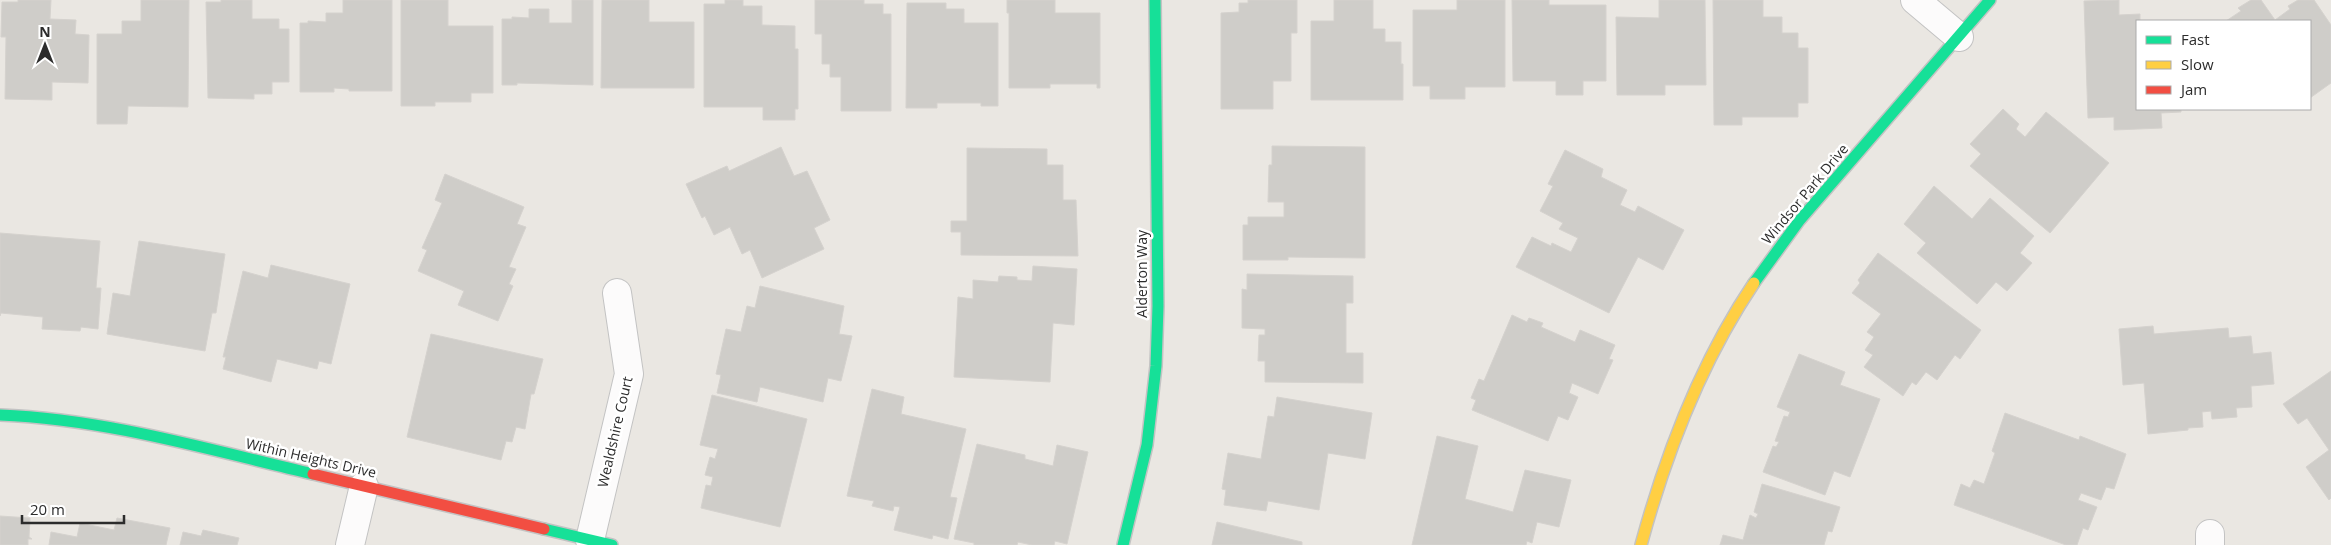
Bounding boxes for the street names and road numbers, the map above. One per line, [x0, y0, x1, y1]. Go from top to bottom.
street label: Windsor Park Drive [1757, 139, 1852, 248]
street label: Alderton Way [1132, 229, 1151, 318]
street label: Wealdshire Court [593, 375, 637, 489]
street label: Within Heights Drive [244, 433, 378, 482]

